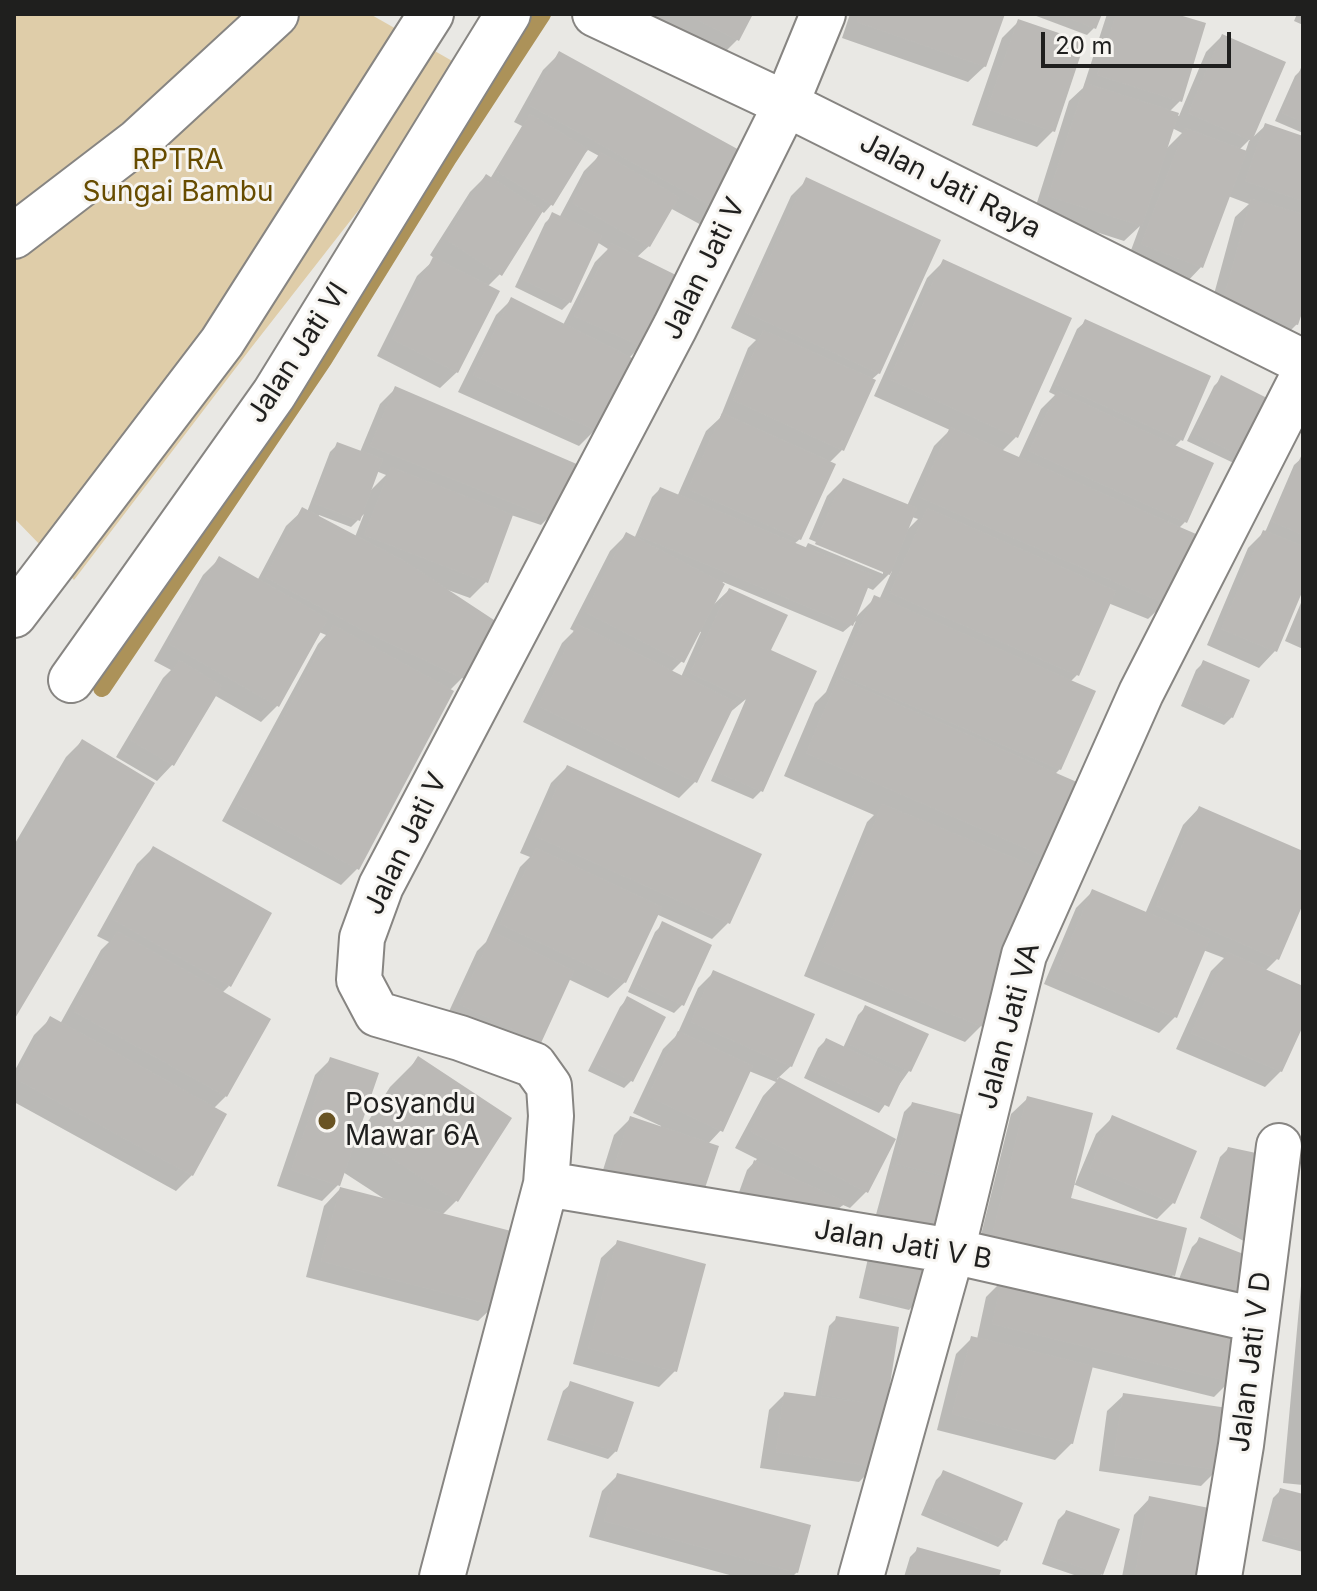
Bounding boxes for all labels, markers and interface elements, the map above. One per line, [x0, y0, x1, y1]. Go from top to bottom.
scale bar [1045, 16, 1235, 66]
text: 20 m [1055, 31, 1113, 60]
street label: Jalan Jati Raya [854, 126, 1046, 246]
park label: RPTRA Sungai Bambu [83, 144, 273, 210]
street label: Jalan Jati V [655, 193, 753, 345]
street label: Jalan Jati VI [240, 276, 356, 430]
street label: Jalan Jati V [357, 768, 455, 920]
street label: Jalan Jati VA [971, 939, 1047, 1113]
place label: Posyandu Mawar 6A [345, 1088, 480, 1154]
marker: Posyandu Mawar 6A [316, 1110, 338, 1132]
street label: Jalan Jati V B [812, 1213, 994, 1277]
street label: Jalan Jati V D [1223, 1270, 1279, 1454]

